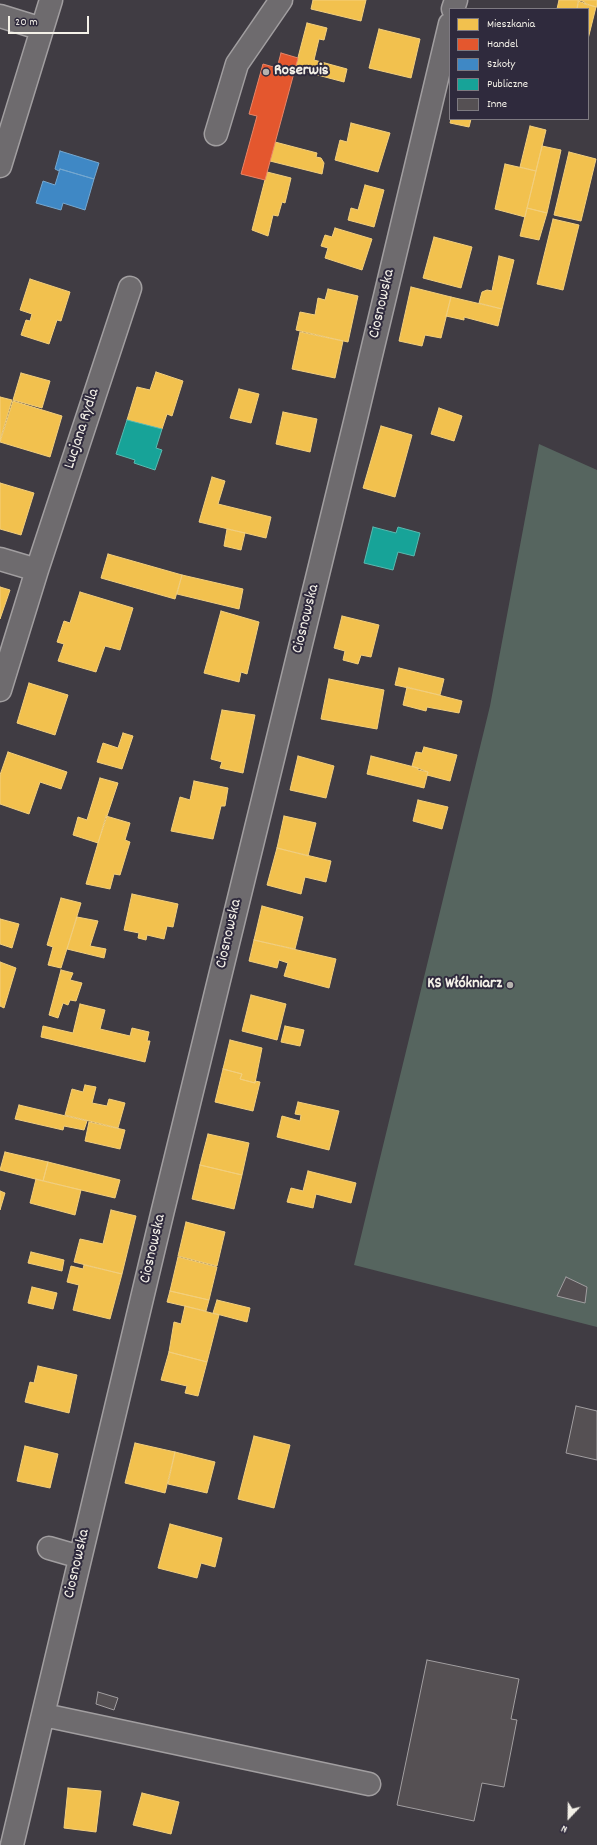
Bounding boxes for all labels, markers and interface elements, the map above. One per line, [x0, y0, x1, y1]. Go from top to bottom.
scale bar [10, 8, 91, 34]
legend [449, 8, 589, 120]
text: 20 m [15, 14, 38, 31]
text: Mieszkania [487, 16, 535, 33]
text: Handel [487, 36, 518, 53]
text: Szkoły [487, 56, 515, 73]
place label: Roserwis [274, 62, 329, 82]
marker: Roserwis [261, 67, 271, 77]
text: Publiczne [487, 76, 528, 93]
text: Inne [487, 96, 507, 113]
street label: Ciosnowska [366, 268, 400, 340]
street label: Lucjana Rydla [61, 386, 105, 472]
street label: Ciosnowska [289, 583, 325, 655]
street label: Ciosnowska [213, 898, 247, 970]
place label: KS Włókniarz [427, 975, 502, 995]
marker: KS Włókniarz [505, 980, 515, 990]
street label: Ciosnowska [137, 1213, 171, 1285]
street label: Ciosnowska [61, 1528, 95, 1600]
north arrow [549, 1797, 589, 1837]
text: N [559, 1820, 570, 1837]

